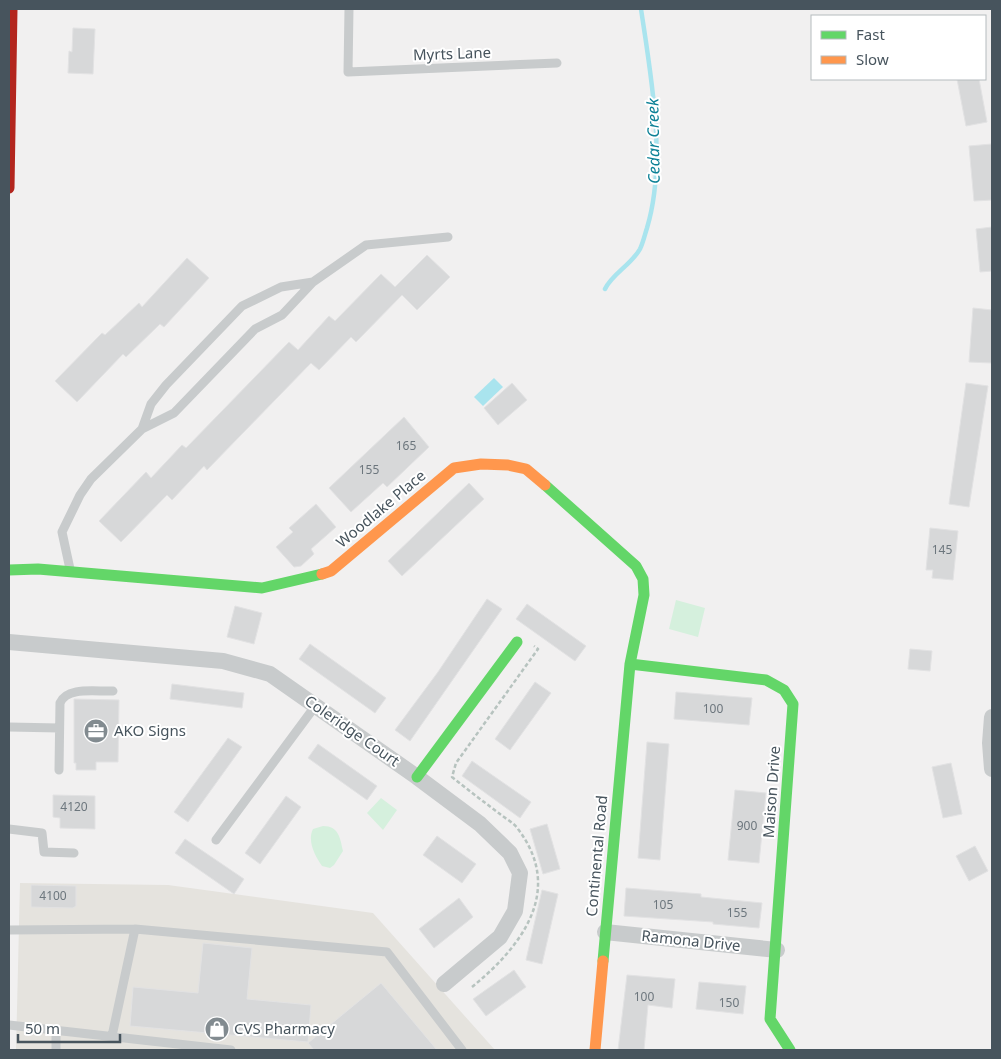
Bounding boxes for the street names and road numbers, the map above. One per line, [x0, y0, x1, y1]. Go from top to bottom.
street label: Myrts Lane [413, 42, 491, 64]
street label: Woodlake Place [332, 465, 429, 551]
street label: Coleridge Court [301, 690, 404, 771]
street label: Maison Drive [758, 745, 784, 839]
street label: Continental Road [581, 794, 611, 917]
street label: Ramona Drive [641, 925, 742, 955]

